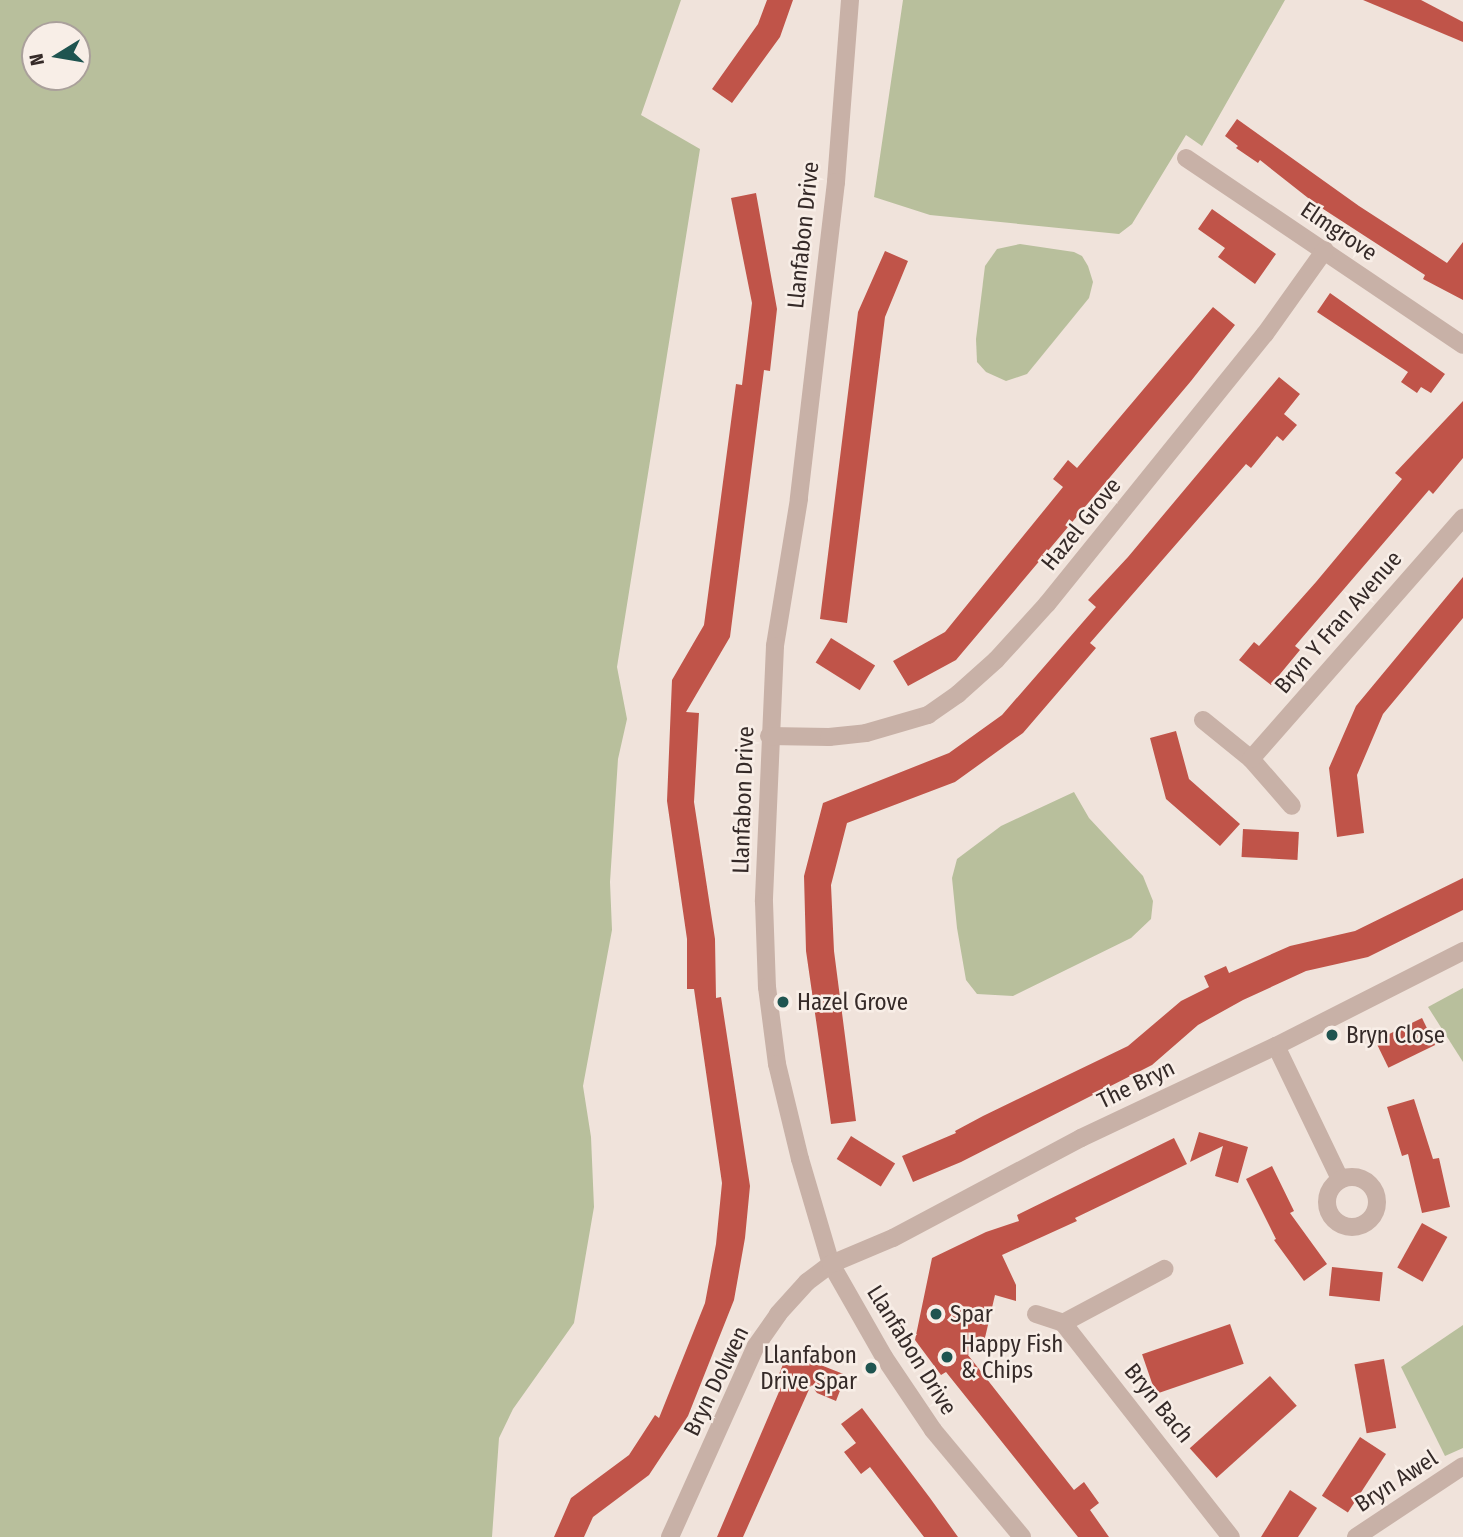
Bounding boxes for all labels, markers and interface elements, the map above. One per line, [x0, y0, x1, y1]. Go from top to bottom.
north arrow [21, 21, 91, 91]
text: N [24, 52, 49, 68]
street label: Llanfabon Drive [782, 160, 824, 310]
street label: Elmgrove [1296, 195, 1382, 267]
street label: Hazel Grove [1035, 472, 1127, 576]
street label: Bryn Y Fran Avenue [1269, 545, 1407, 699]
street label: Llanfabon Drive [727, 726, 759, 874]
place label: Hazel Grove [797, 988, 908, 1016]
marker: Hazel Grove [775, 994, 791, 1010]
place label: Bryn Close [1346, 1021, 1445, 1049]
marker: Bryn Close [1324, 1027, 1340, 1043]
street label: The Bryn [1093, 1054, 1179, 1114]
street label: Llanfabon Drive [861, 1280, 963, 1420]
place label: Spar [950, 1300, 993, 1328]
marker: Spar [928, 1306, 944, 1322]
street label: Bryn Dolwen [678, 1322, 754, 1440]
place label: Happy Fish & Chips [961, 1330, 1063, 1384]
place label: Llanfabon Drive Spar [760, 1341, 857, 1395]
marker: Happy Fish & Chips [939, 1349, 955, 1365]
street label: Bryn Bach [1119, 1358, 1199, 1448]
marker: Llanfabon Drive Spar [863, 1360, 879, 1376]
street label: Bryn Awel [1349, 1444, 1443, 1518]

